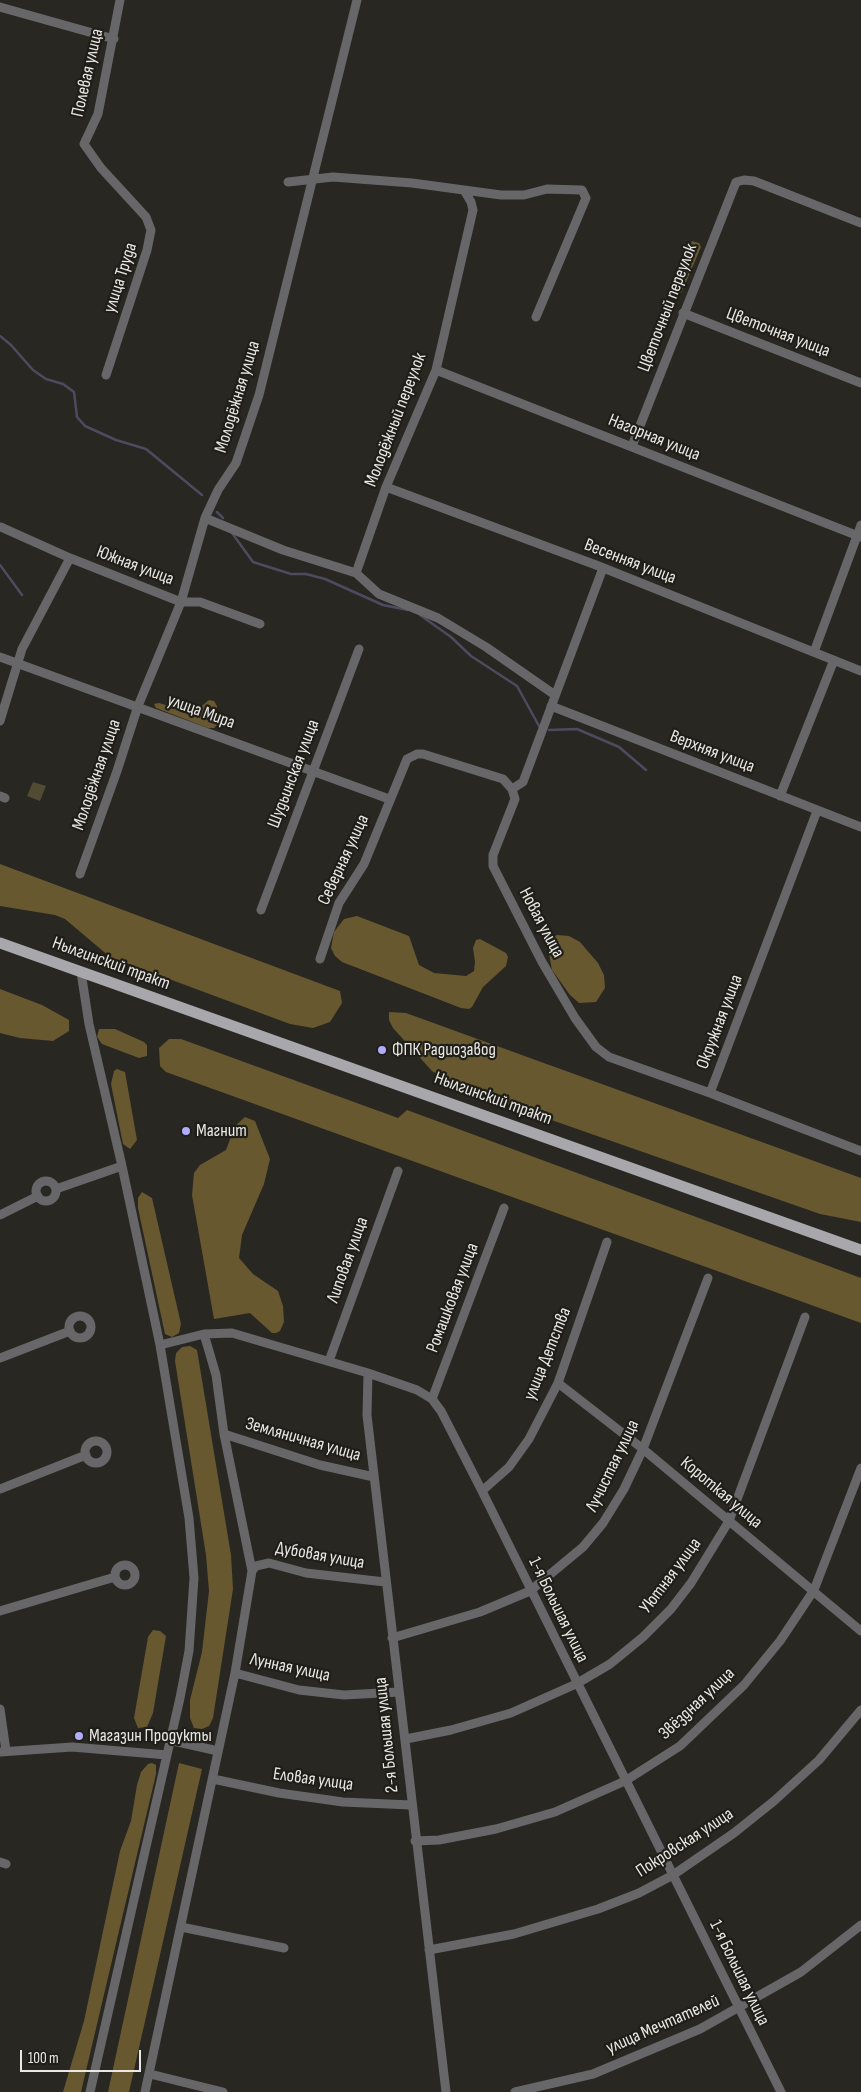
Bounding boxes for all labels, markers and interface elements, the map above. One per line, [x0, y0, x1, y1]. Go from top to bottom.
street label: Полевая улица [67, 27, 109, 119]
street label: улица Труда [100, 240, 142, 316]
street label: Цветочный переулок [634, 241, 702, 375]
street label: Цветочная улица [723, 303, 833, 363]
street label: Молодёжная улица [211, 338, 265, 456]
street label: Молодёжный переулок [361, 350, 431, 490]
street label: Нагорная улица [605, 410, 703, 466]
street label: Весенняя улица [581, 535, 679, 589]
street label: Южная улица [93, 541, 177, 591]
street label: улица Мира [164, 690, 238, 734]
street label: Молодёжная улица [68, 717, 126, 833]
street label: Шудьинская улица [263, 717, 325, 831]
street label: Верхняя улица [667, 726, 757, 778]
street label: Северная улица [314, 811, 374, 909]
street label: Новая улица [514, 884, 568, 962]
street label: Нылгинский тракт [49, 933, 173, 995]
street label: Окружная улица [692, 972, 748, 1072]
place label: ФПК Радиозавод [392, 1039, 496, 1061]
marker: ФПК Радиозавод [376, 1044, 388, 1056]
street label: Нылгинский тракт [431, 1068, 555, 1130]
place label: Магнит [196, 1120, 247, 1142]
marker: Магнит [180, 1125, 192, 1137]
street label: Липовая улица [323, 1214, 373, 1306]
street label: Ромашковая улица [422, 1240, 484, 1356]
street label: улица Детства [520, 1304, 576, 1404]
street label: Земляничная улица [243, 1413, 363, 1467]
street label: Лучистая улица [581, 1417, 645, 1515]
street label: Короткая улица [676, 1452, 766, 1534]
street label: Уютная улица [636, 1534, 706, 1618]
street label: Дубовая улица [274, 1538, 366, 1574]
street label: 1-я Большая улица [523, 1554, 593, 1666]
street label: Лунная улица [248, 1649, 332, 1687]
street label: Звёздная улица [654, 1663, 740, 1745]
street label: 2-я Большая улица [370, 1676, 404, 1794]
place label: Магазин Продукты [89, 1725, 212, 1747]
marker: Магазин Продукты [73, 1730, 85, 1742]
street label: Еловая улица [272, 1764, 354, 1796]
street label: Покровская улица [632, 1804, 738, 1882]
street label: 1-я Большая улица [704, 1917, 774, 2029]
street label: улица Мечтателей [603, 1990, 723, 2060]
scale bar [22, 2040, 144, 2072]
text: 100 m [28, 2049, 59, 2068]

